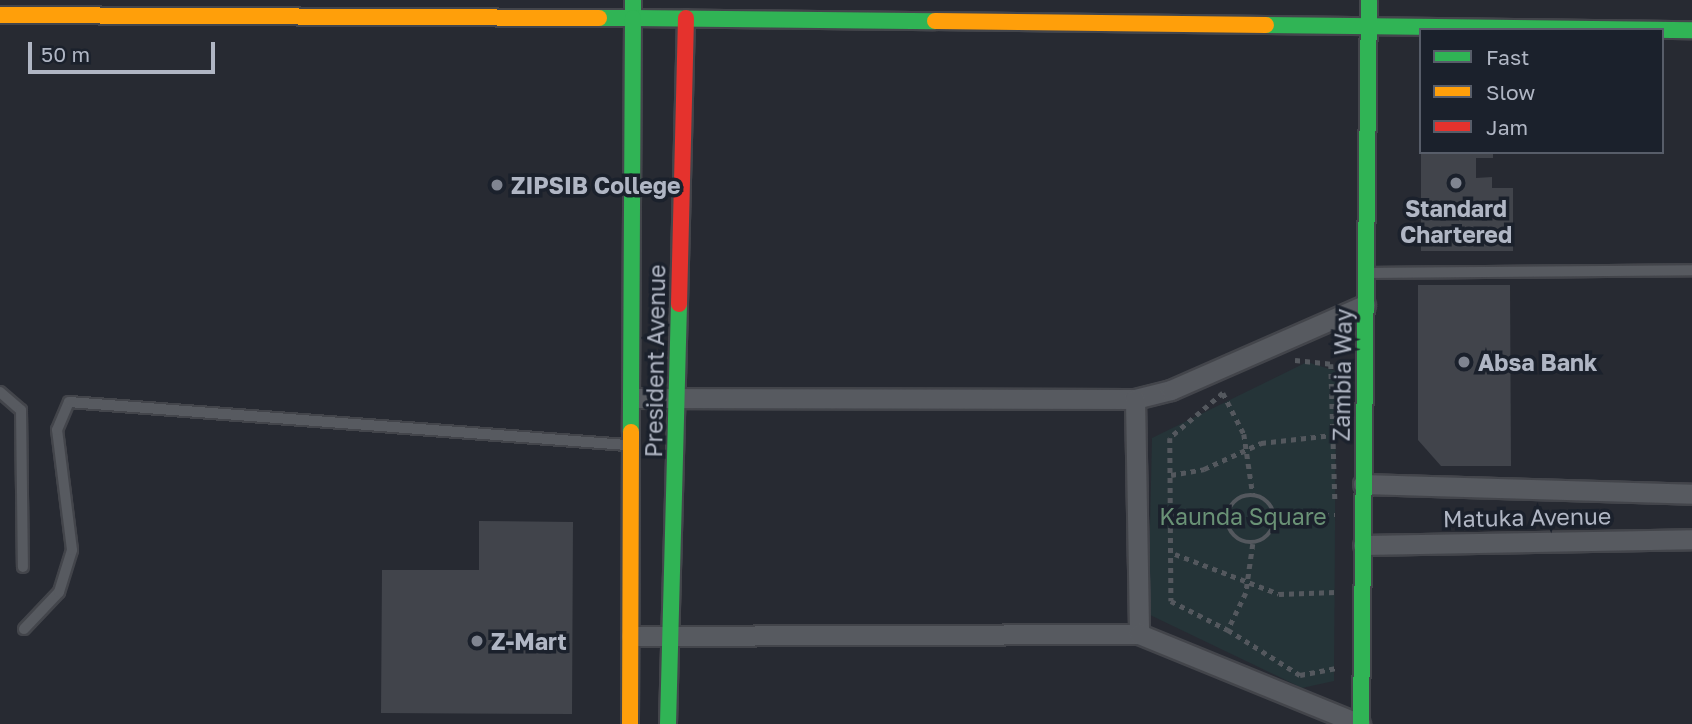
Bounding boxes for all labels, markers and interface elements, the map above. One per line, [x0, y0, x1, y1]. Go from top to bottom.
scale bar [32, 28, 219, 72]
legend [1419, 28, 1664, 154]
text: 50 m [41, 41, 90, 67]
text: Fast [1486, 44, 1529, 70]
text: Slow [1486, 79, 1535, 105]
text: Jam [1486, 114, 1528, 140]
place label: ZIPSIB College [511, 171, 681, 199]
marker: Standard Chartered [1448, 175, 1464, 191]
marker: ZIPSIB College [489, 177, 505, 193]
place label: Standard Chartered [1400, 194, 1512, 248]
street label: President Avenue [640, 264, 670, 458]
street label: Zambia Way [1327, 308, 1357, 442]
place label: Absa Bank [1478, 348, 1597, 376]
marker: Absa Bank [1456, 354, 1472, 370]
park label: Kaunda Square [1159, 502, 1327, 530]
street label: Matuka Avenue [1443, 502, 1611, 532]
place label: Z-Mart [491, 627, 567, 655]
marker: Z-Mart [469, 633, 485, 649]

